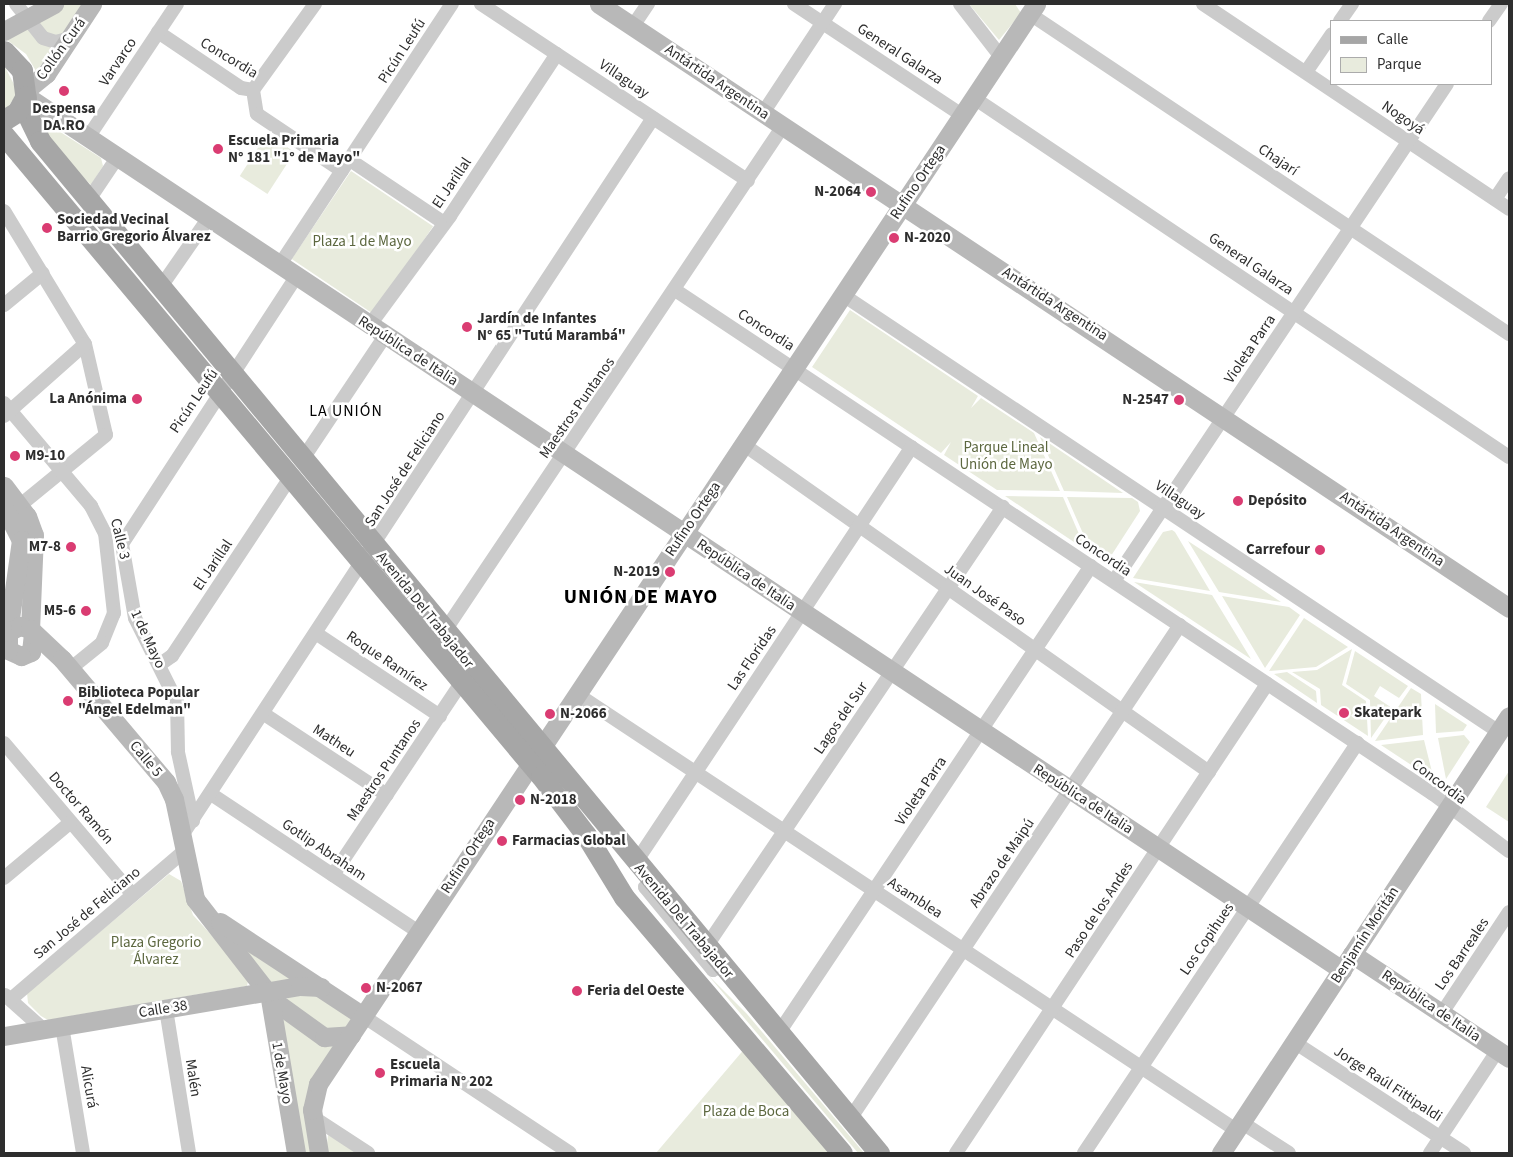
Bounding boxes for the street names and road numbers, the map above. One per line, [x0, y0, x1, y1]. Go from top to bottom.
street label: Collón Curá [32, 14, 90, 84]
street label: Picún Leufú [374, 15, 430, 87]
street label: General Galarza [854, 20, 946, 88]
street label: Varvarco [95, 34, 141, 90]
street label: Concordia [197, 34, 261, 82]
street label: Antártida Argentina [661, 40, 773, 124]
street label: Villaguay [595, 56, 653, 102]
street label: Nogoyá [1378, 97, 1428, 139]
street label: Chajarí [1255, 140, 1301, 180]
street label: Rufino Ortega [886, 141, 950, 223]
street label: El Jarillal [428, 154, 476, 212]
street label: General Galarza [1205, 229, 1297, 299]
street label: Antártida Argentina [999, 263, 1111, 345]
street label: Concordia [734, 305, 798, 355]
street label: Violeta Parra [1220, 311, 1280, 387]
street label: República de Italia [355, 312, 461, 390]
street label: Maestros Puntanos [535, 354, 619, 462]
street label: Picún Leufú [166, 365, 222, 437]
street label: San José de Feliciano [361, 408, 449, 530]
street label: Villaguay [1151, 477, 1209, 523]
street label: Rufino Ortega [661, 478, 725, 560]
street label: Antártida Argentina [1336, 487, 1448, 571]
street label: Calle 3 [106, 517, 134, 561]
street label: Concordia [1071, 530, 1135, 580]
street label: República de Italia [693, 535, 799, 615]
street label: El Jarillal [189, 536, 237, 594]
street label: Avenida Del Trabajador [372, 548, 478, 672]
street label: Juan José Paso [941, 560, 1029, 630]
street label: 1 de Mayo [127, 607, 169, 671]
street label: Las Floridas [724, 622, 780, 694]
street label: Roque Ramírez [343, 627, 431, 695]
street label: Lagos del Sur [810, 678, 872, 758]
street label: Maestros Puntanos [343, 716, 425, 824]
street label: Matheu [309, 721, 359, 761]
street label: Calle 5 [126, 737, 166, 781]
street label: Violeta Parra [891, 753, 951, 829]
street label: Concordia [1408, 755, 1470, 809]
street label: República de Italia [1030, 760, 1136, 838]
street label: Doctor Ramón [45, 768, 117, 848]
street label: Gotlip Abraham [278, 815, 370, 885]
street label: Rufino Ortega [437, 815, 499, 897]
street label: Abrazo de Maipú [966, 815, 1038, 911]
street label: Paso de los Andes [1061, 858, 1137, 962]
street label: Avenida Del Trabajador [630, 860, 738, 982]
street label: San José de Feliciano [30, 863, 144, 963]
street label: Asamblea [884, 874, 946, 922]
street label: Benjamín Moritán [1327, 883, 1403, 987]
street label: Los Copihues [1176, 899, 1238, 979]
street label: Los Barreales [1431, 914, 1493, 994]
street label: República de Italia [1378, 966, 1484, 1046]
street label: Calle 38 [137, 996, 189, 1022]
street label: 1 de Mayo [268, 1041, 296, 1105]
street label: Jorge Raúl Fittipaldi [1331, 1042, 1445, 1126]
street label: Malén [181, 1058, 205, 1098]
street label: Alicurá [76, 1064, 102, 1110]

